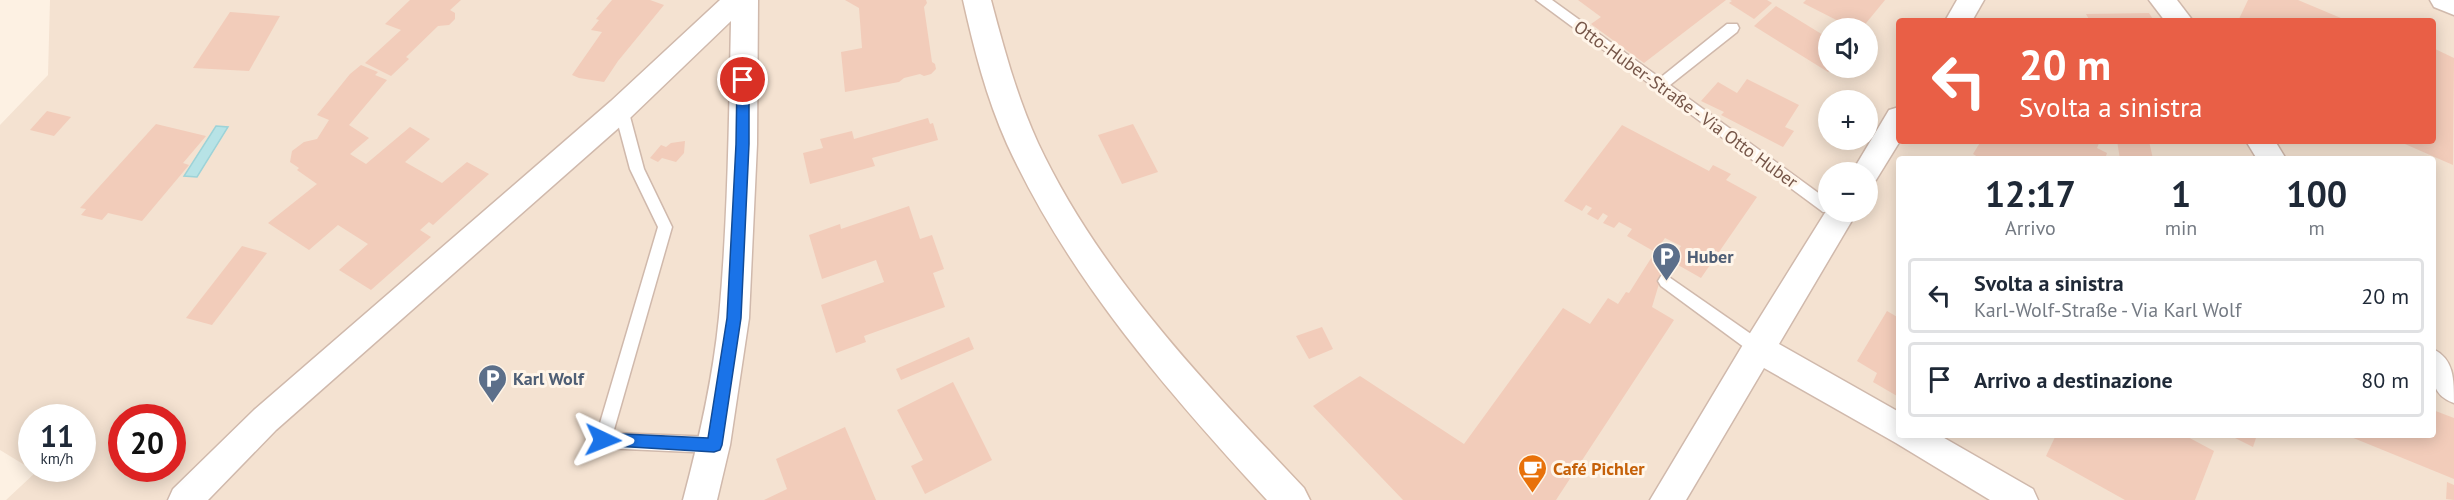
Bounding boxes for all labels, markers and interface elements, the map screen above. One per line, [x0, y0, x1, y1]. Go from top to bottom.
street label: Otto-Huber-Straße - Via Otto Huber [1570, 15, 1802, 193]
map controls [1818, 18, 1878, 222]
button: sound [1818, 18, 1878, 78]
text: 20 m [2019, 37, 2111, 92]
icon: left [1920, 42, 1998, 120]
pin [717, 54, 768, 105]
icon: arrive [726, 63, 759, 96]
button: + [1818, 90, 1878, 150]
text: Svolta a sinistra [2019, 90, 2202, 124]
button: − [1818, 162, 1878, 222]
text: 12:17 [1985, 170, 2076, 217]
text: 1 [2171, 170, 2191, 217]
text: 100 [2286, 170, 2347, 217]
text: Arrivo [2005, 215, 2056, 241]
text: min [2165, 215, 2197, 241]
text: m [2309, 215, 2325, 241]
parking icon: Huber [1650, 240, 1682, 282]
place label: Huber [1687, 245, 1734, 268]
text: Svolta a sinistra [1974, 269, 2124, 297]
icon: left [1923, 279, 1956, 312]
text: 20 m [2361, 282, 2409, 310]
text: Karl-Wolf-Straße - Via Karl Wolf [1974, 297, 2241, 323]
parking icon: Karl Wolf [476, 362, 508, 404]
icon: arrive [1923, 363, 1956, 396]
text: Arrivo a destinazione [1974, 366, 2173, 394]
text: 80 m [2361, 366, 2409, 394]
place label: Karl Wolf [513, 367, 585, 390]
speed limit sign: 20 [108, 404, 186, 482]
position arrow [571, 408, 635, 472]
text: 11 [40, 416, 74, 455]
text: km/h [41, 449, 73, 468]
cafe icon: Café Pichler [1516, 452, 1548, 494]
place label: Café Pichler [1553, 457, 1645, 480]

